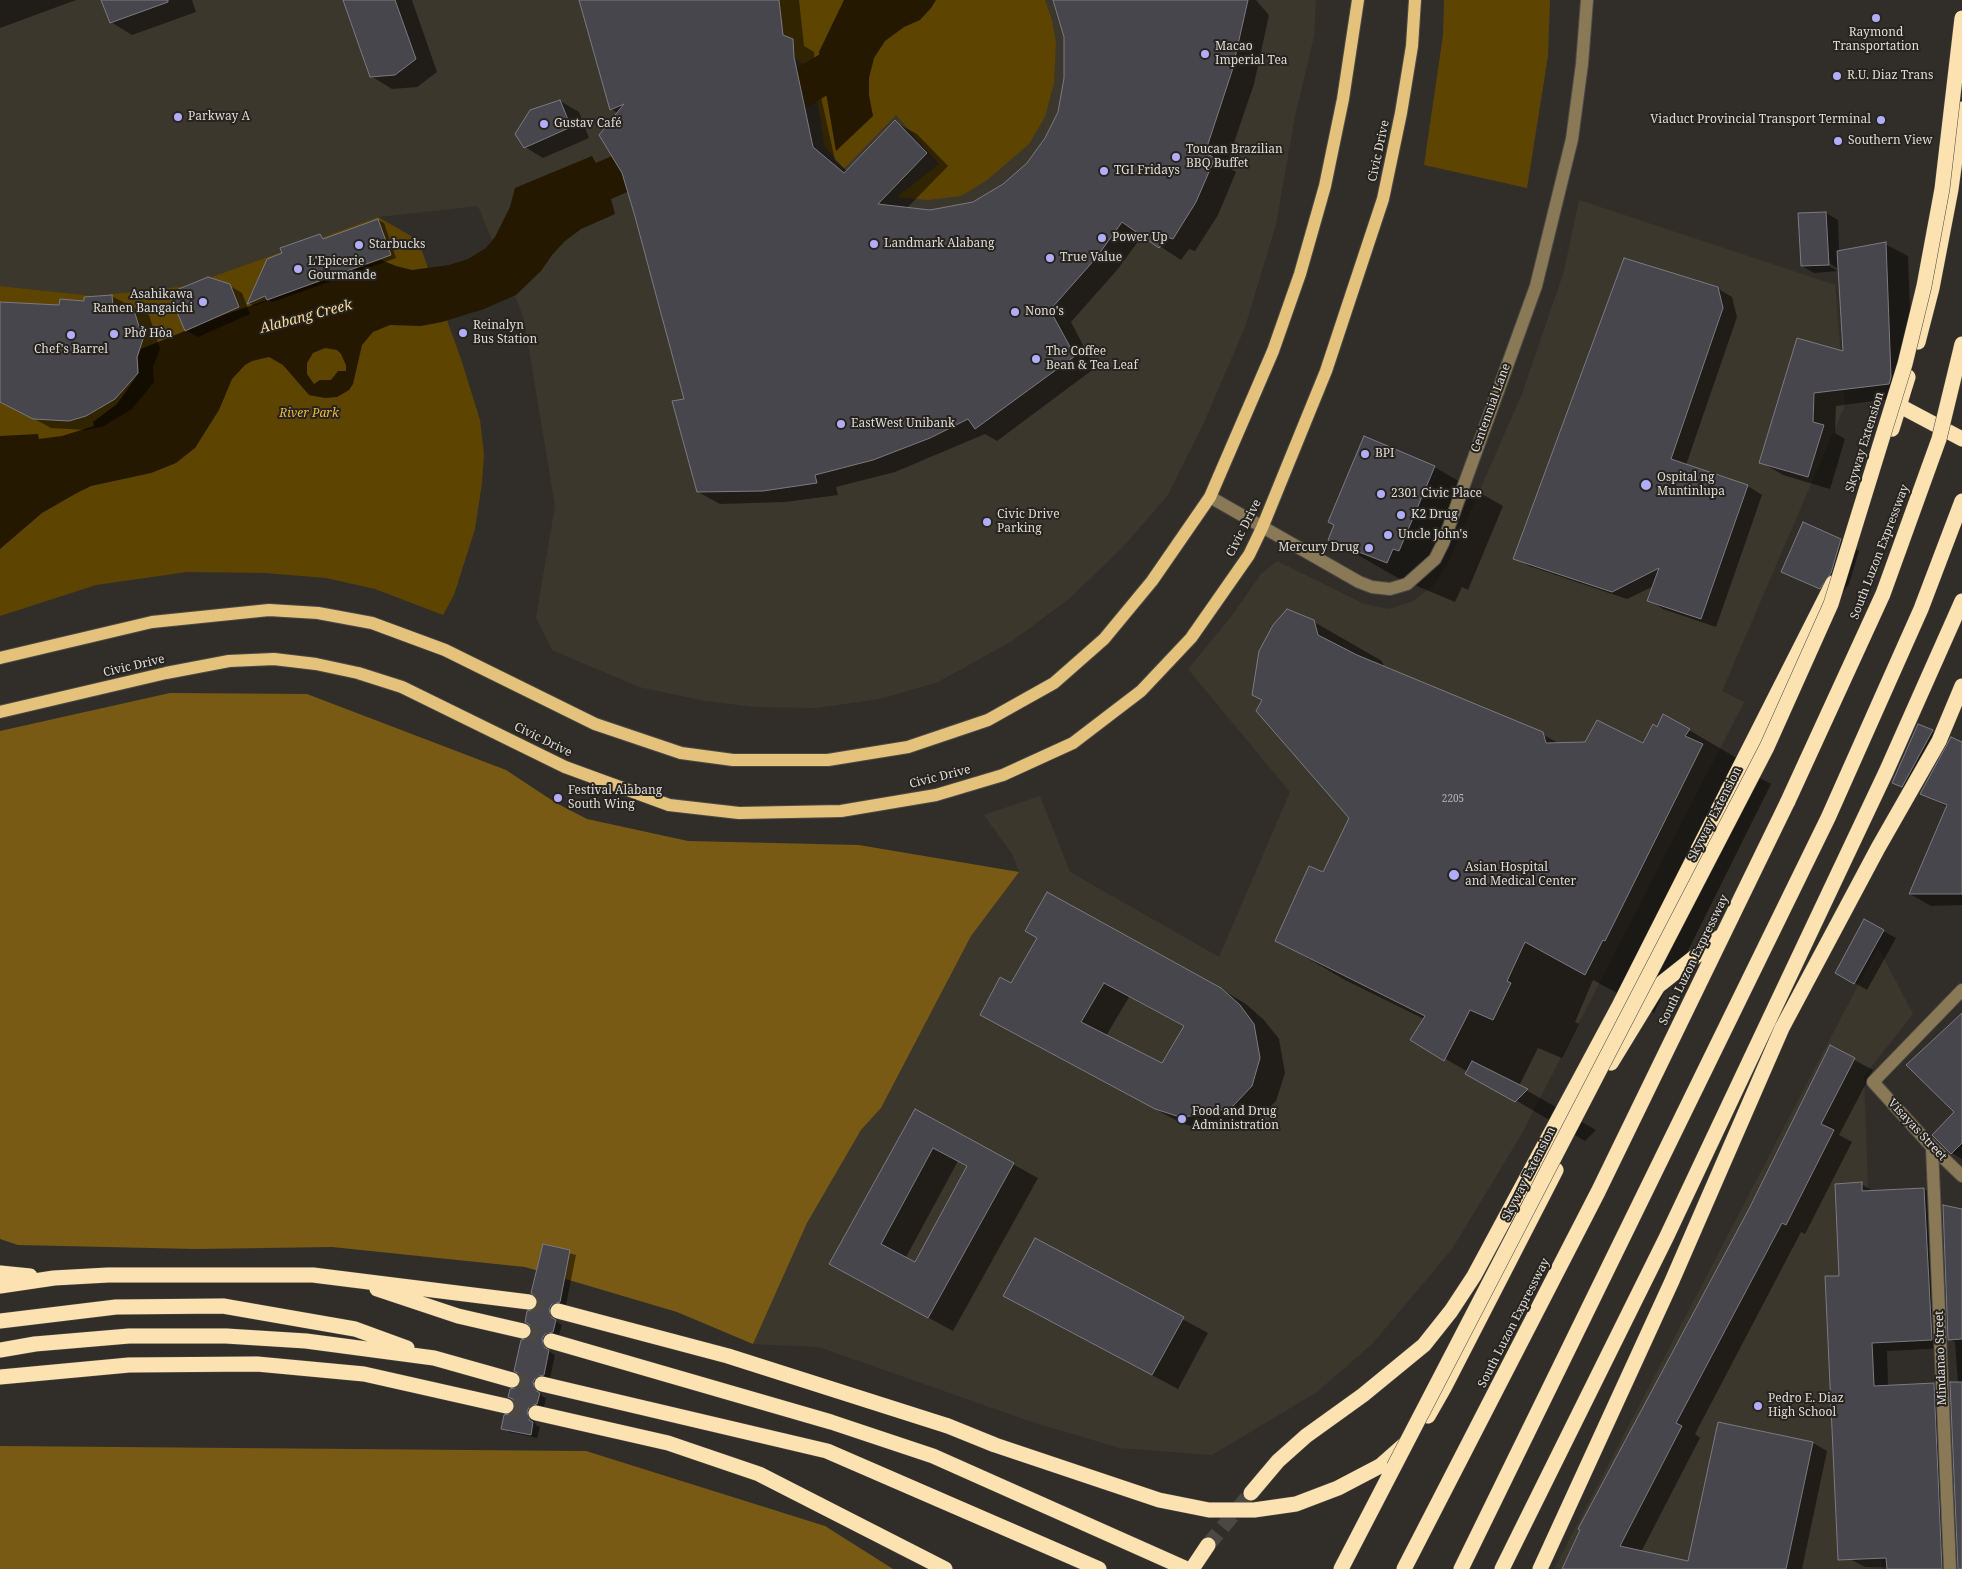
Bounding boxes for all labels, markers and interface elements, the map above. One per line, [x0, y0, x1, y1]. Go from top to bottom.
marker: Raymond Transportation [1870, 12, 1882, 24]
place label: Raymond Transportation [1833, 26, 1919, 54]
place label: Macao Imperial Tea [1215, 40, 1288, 68]
marker: Macao Imperial Tea [1199, 48, 1211, 60]
place label: R.U. Diaz Trans [1847, 69, 1933, 83]
marker: R.U. Diaz Trans [1831, 70, 1843, 82]
place label: Parkway A [188, 110, 250, 124]
marker: Parkway A [172, 111, 184, 123]
place label: Viaduct Provincial Transport Terminal [1650, 113, 1871, 127]
marker: Viaduct Provincial Transport Terminal [1875, 114, 1887, 126]
place label: Gustav Café [554, 117, 622, 131]
marker: Gustav Café [538, 118, 550, 130]
street label: Civic Drive [1365, 119, 1393, 183]
place label: Southern View [1848, 134, 1933, 148]
marker: Southern View [1832, 135, 1844, 147]
place label: Toucan Brazilian BBQ Buffet [1186, 143, 1283, 171]
marker: Toucan Brazilian BBQ Buffet [1170, 151, 1182, 163]
place label: TGI Fridays [1114, 164, 1180, 178]
marker: TGI Fridays [1098, 165, 1110, 177]
place label: Power Up [1112, 231, 1168, 245]
marker: Power Up [1096, 232, 1108, 244]
place label: Landmark Alabang [884, 237, 994, 251]
place label: Starbucks [369, 238, 425, 252]
marker: Landmark Alabang [868, 238, 880, 250]
marker: Starbucks [353, 239, 365, 251]
place label: True Value [1060, 251, 1122, 265]
marker: True Value [1044, 252, 1056, 264]
place label: L'Epicerie Gourmande [308, 255, 376, 283]
marker: L'Epicerie Gourmande [292, 263, 304, 275]
place label: Asahikawa Ramen Bangaichi [93, 288, 193, 316]
marker: Asahikawa Ramen Bangaichi [197, 296, 209, 308]
water label: Alabang Creek [258, 297, 354, 337]
place label: Nono's [1025, 305, 1064, 319]
marker: Nono's [1009, 306, 1021, 318]
place label: Reinalyn Bus Station [473, 319, 537, 347]
place label: Phở Hòa [124, 327, 172, 341]
marker: Reinalyn Bus Station [457, 327, 469, 339]
marker: Phở Hòa [108, 328, 120, 340]
marker: Chef's Barrel [65, 329, 77, 341]
place label: Chef's Barrel [34, 343, 108, 357]
place label: The Coffee Bean & Tea Leaf [1046, 345, 1138, 373]
marker: The Coffee Bean & Tea Leaf [1030, 353, 1042, 365]
street label: Centennial Lane [1468, 362, 1514, 454]
street label: Skyway Extension [1843, 390, 1887, 494]
park label: River Park [279, 407, 339, 421]
place label: EastWest Unibank [851, 417, 955, 431]
marker: EastWest Unibank [835, 418, 847, 430]
place label: BPI [1375, 447, 1394, 461]
marker: BPI [1359, 448, 1371, 460]
place label: Ospital ng Muntinlupa [1657, 471, 1725, 499]
marker: Ospital ng Muntinlupa [1639, 478, 1653, 492]
street label: South Luzon Expressway [1848, 482, 1912, 622]
place label: 2301 Civic Place [1391, 487, 1482, 501]
marker: 2301 Civic Place [1375, 488, 1387, 500]
street label: Civic Drive [1223, 497, 1265, 559]
place label: Civic Drive Parking [997, 508, 1060, 536]
place label: K2 Drug [1411, 508, 1458, 522]
marker: K2 Drug [1395, 509, 1407, 521]
marker: Civic Drive Parking [981, 516, 993, 528]
place label: Uncle John's [1398, 528, 1468, 542]
marker: Uncle John's [1382, 529, 1394, 541]
place label: Mercury Drug [1278, 541, 1359, 555]
marker: Mercury Drug [1363, 542, 1375, 554]
street label: Civic Drive [102, 652, 166, 680]
street label: Civic Drive [512, 720, 574, 760]
street label: Civic Drive [908, 762, 972, 792]
street label: Skyway Extension [1685, 764, 1745, 864]
place label: Festival Alabang South Wing [568, 784, 662, 812]
marker: Festival Alabang South Wing [552, 792, 564, 804]
house number: 2205 [1442, 793, 1464, 805]
place label: Asian Hospital and Medical Center [1465, 861, 1576, 889]
marker: Asian Hospital and Medical Center [1447, 868, 1461, 882]
street label: South Luzon Expressway [1656, 892, 1732, 1028]
street label: Visayas Street [1885, 1096, 1949, 1164]
place label: Food and Drug Administration [1192, 1105, 1279, 1133]
marker: Food and Drug Administration [1176, 1113, 1188, 1125]
street label: Skyway Extension [1499, 1124, 1559, 1224]
street label: South Luzon Expressway [1475, 1256, 1553, 1390]
street label: Mindanao Street [1932, 1310, 1950, 1406]
place label: Pedro E. Diaz High School [1768, 1392, 1844, 1420]
marker: Pedro E. Diaz High School [1752, 1400, 1764, 1412]

